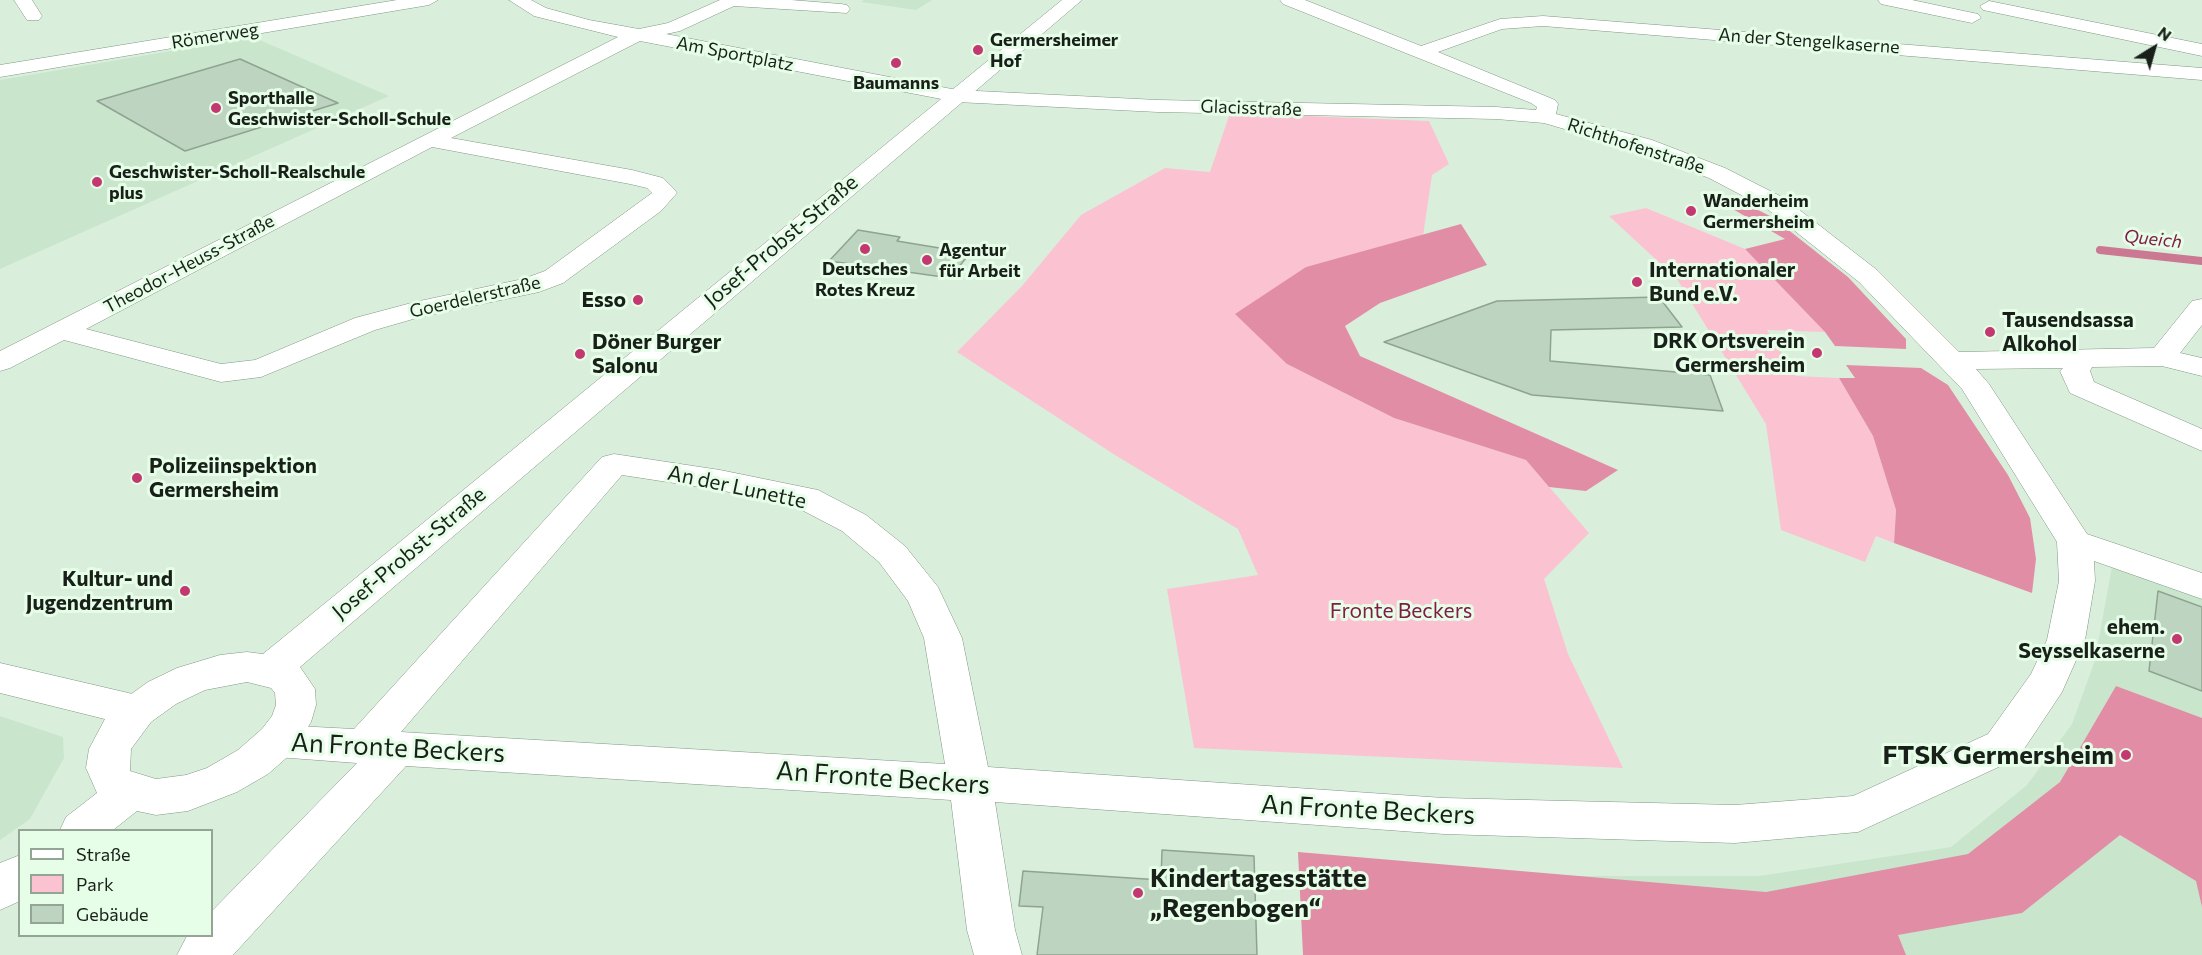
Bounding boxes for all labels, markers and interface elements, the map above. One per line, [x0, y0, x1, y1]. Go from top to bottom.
street label: Römerweg [170, 18, 260, 54]
north arrow [2124, 18, 2184, 78]
text: N [2155, 22, 2176, 44]
street label: An der Stengelkaserne [1718, 24, 1900, 58]
place label: Germersheimer Hof [990, 29, 1118, 72]
street label: Am Sportplatz [675, 32, 795, 76]
marker: Germersheimer Hof [971, 43, 985, 57]
marker: Baumanns [889, 56, 903, 70]
place label: Baumanns [853, 72, 939, 94]
place label: Sporthalle Geschwister-Scholl-Schule [228, 87, 451, 130]
street label: Glacisstraße [1200, 95, 1302, 121]
marker: Sporthalle Geschwister-Scholl-Schule [209, 101, 223, 115]
street label: Richthofenstraße [1565, 114, 1707, 178]
place label: Geschwister-Scholl-Realschule plus [109, 161, 365, 204]
street label: Josef-Probst-Straße [699, 170, 863, 312]
marker: Geschwister-Scholl-Realschule plus [90, 175, 104, 189]
place label: Wanderheim Germersheim [1703, 190, 1814, 232]
marker: Wanderheim Germersheim [1684, 204, 1698, 218]
street label: Theodor-Heuss-Straße [100, 210, 278, 318]
water label: Queich [2123, 225, 2183, 253]
place label: Agentur für Arbeit [939, 239, 1021, 282]
marker: Deutsches Rotes Kreuz [858, 242, 872, 256]
marker: Agentur für Arbeit [920, 253, 934, 267]
place label: Internationaler Bund e.V. [1649, 257, 1795, 307]
place label: Deutsches Rotes Kreuz [815, 258, 915, 300]
street label: Goerdelerstraße [408, 271, 542, 323]
marker: Internationaler Bund e.V. [1630, 275, 1644, 289]
place label: Esso [582, 287, 626, 313]
marker: Esso [631, 293, 645, 307]
place label: Tausendsassa Alkohol [2002, 307, 2134, 357]
marker: Tausendsassa Alkohol [1983, 325, 1997, 339]
place label: DRK Ortsverein Germersheim [1653, 328, 1805, 378]
place label: Döner Burger Salonu [592, 329, 721, 379]
marker: DRK Ortsverein Germersheim [1810, 346, 1824, 360]
marker: Döner Burger Salonu [573, 347, 587, 361]
place label: Polizeiinspektion Germersheim [149, 453, 317, 503]
street label: An der Lunette [665, 460, 809, 514]
marker: Polizeiinspektion Germersheim [130, 471, 144, 485]
street label: Josef-Probst-Straße [327, 482, 491, 624]
place label: Kultur- und Jugendzentrum [26, 566, 173, 616]
marker: Kultur- und Jugendzentrum [178, 584, 192, 598]
park label: Fronte Beckers [1330, 598, 1472, 624]
place label: ehem. Seysselkaserne [2018, 614, 2165, 664]
marker: ehem. Seysselkaserne [2170, 632, 2184, 646]
street label: An Fronte Beckers [290, 727, 506, 769]
place label: FTSK Germersheim [1883, 739, 2114, 771]
marker: FTSK Germersheim [2119, 748, 2133, 762]
street label: An Fronte Beckers [775, 755, 991, 801]
street label: An Fronte Beckers [1260, 789, 1476, 831]
legend [18, 829, 213, 937]
text: Straße [76, 843, 131, 865]
place label: Kindertagesstätte „Regenbogen“ [1150, 862, 1367, 924]
text: Park [76, 873, 114, 895]
marker: Kindertagesstätte „Regenbogen“ [1131, 886, 1145, 900]
text: Gebäude [76, 903, 149, 925]

